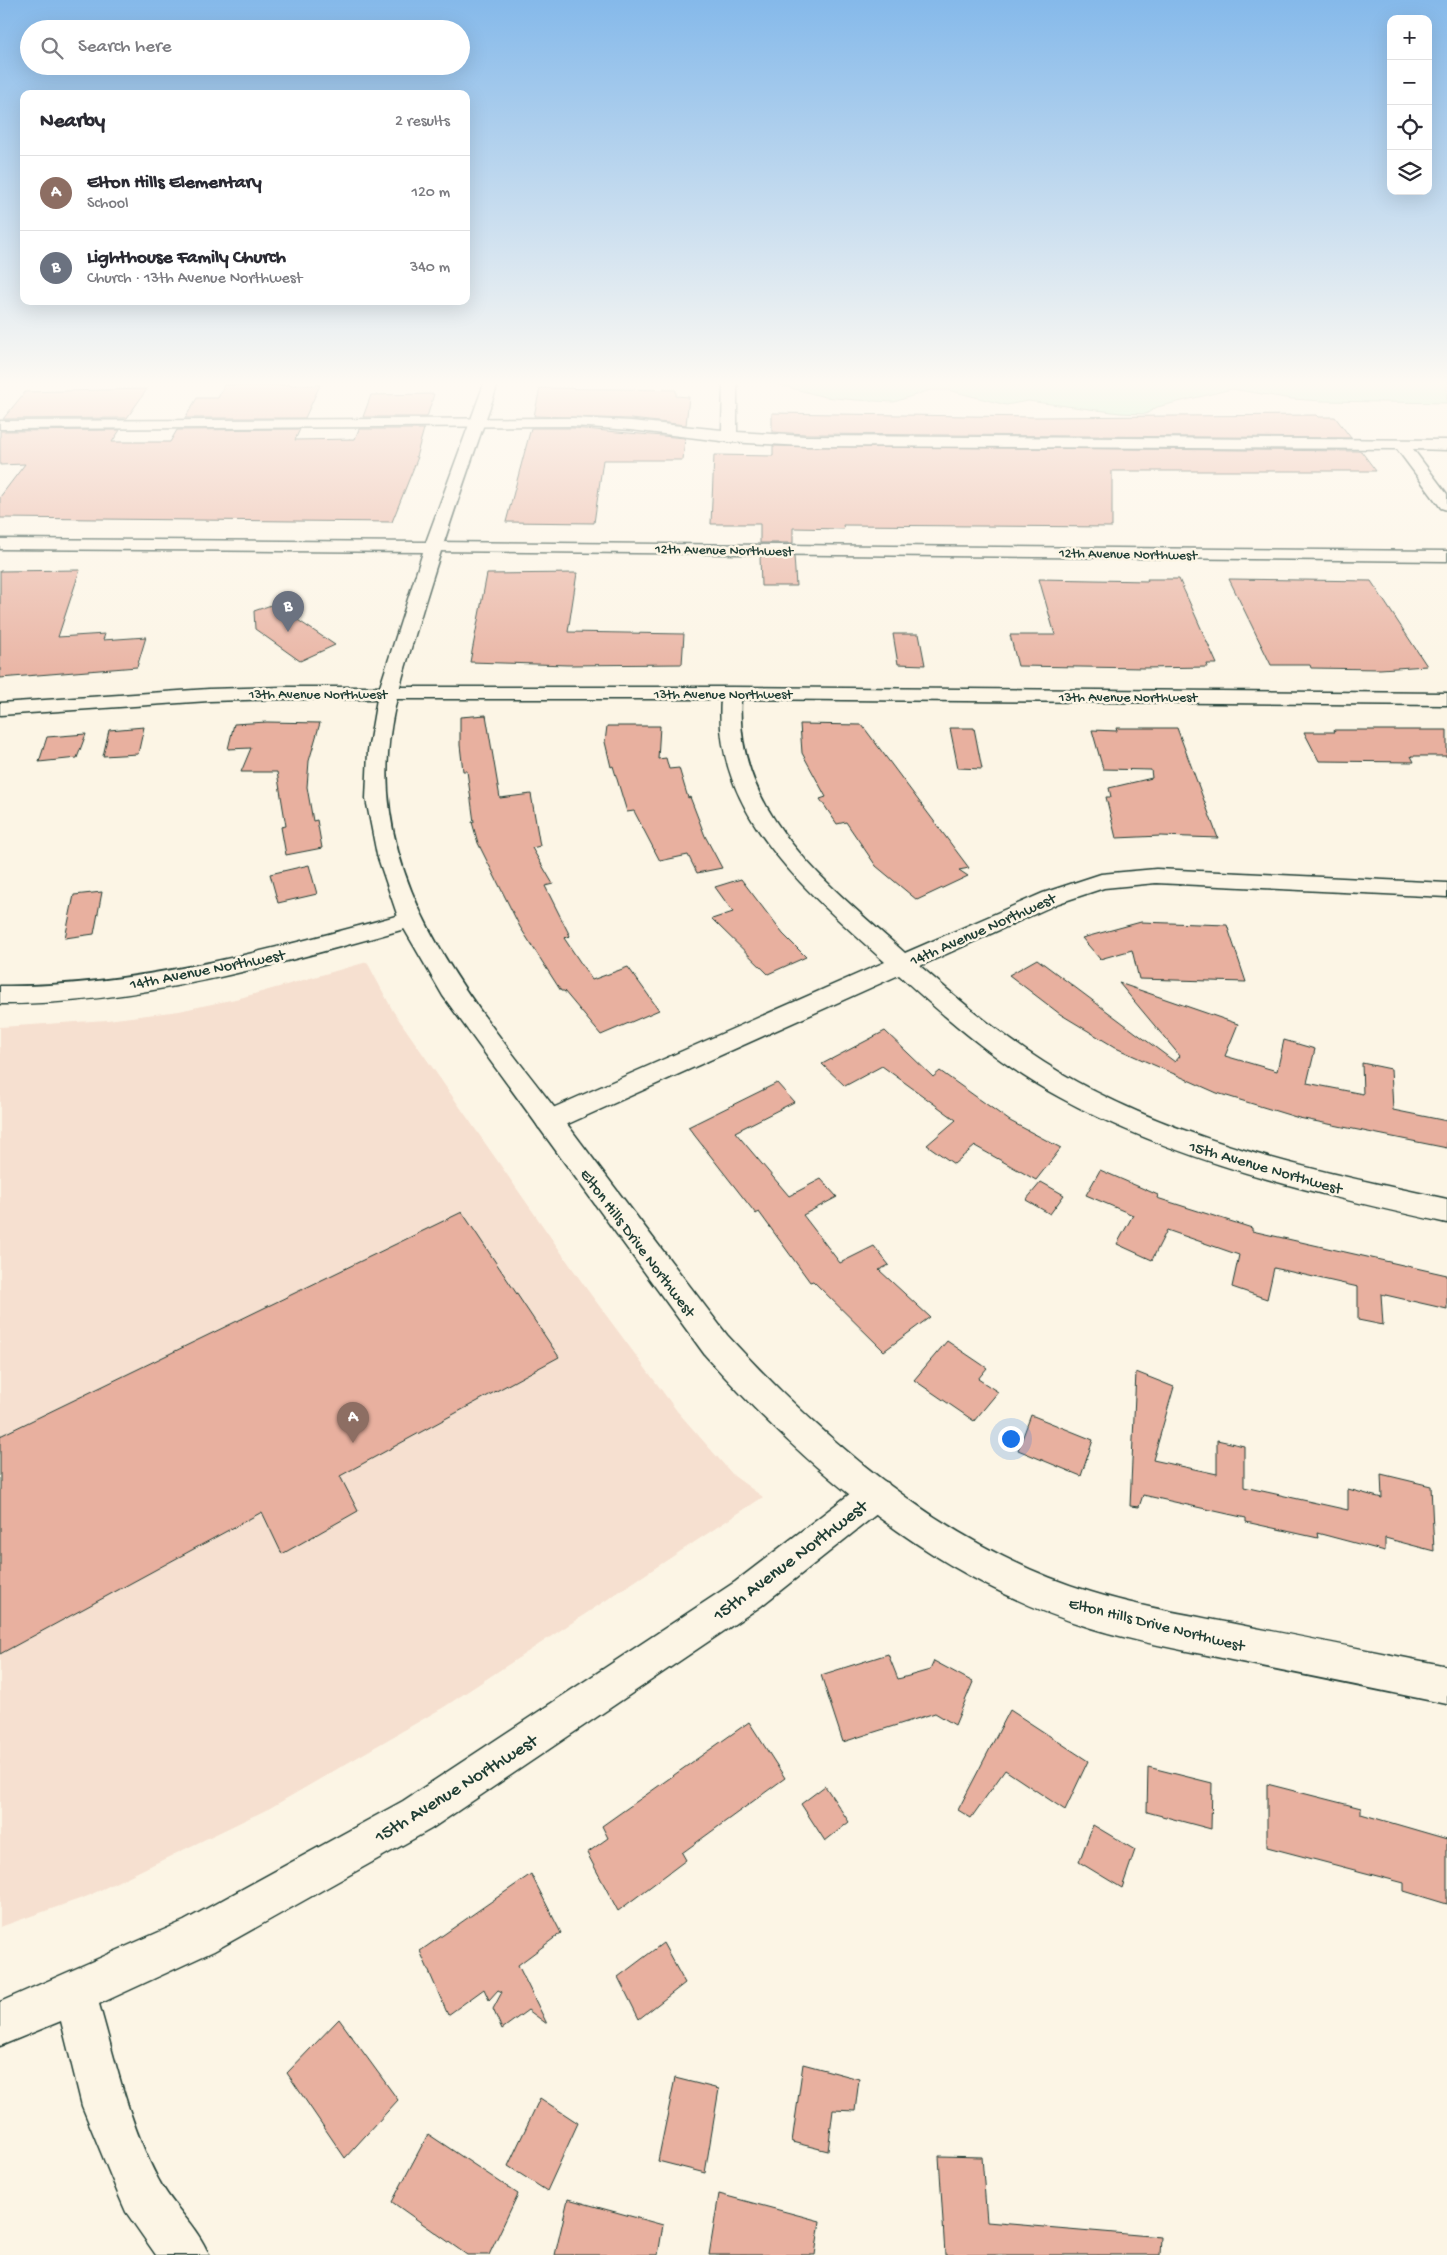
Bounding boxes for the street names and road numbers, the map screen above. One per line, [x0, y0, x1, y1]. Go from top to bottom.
street label: 12th Avenue Northwest [654, 542, 794, 561]
street label: 12th Avenue Northwest [1058, 546, 1198, 565]
street label: 13th Avenue Northwest [248, 687, 388, 704]
street label: 13th Avenue Northwest [653, 687, 793, 704]
street label: 13th Avenue Northwest [1058, 690, 1198, 707]
street label: 14th Avenue Northwest [907, 890, 1061, 972]
street label: 14th Avenue Northwest [128, 947, 288, 996]
street label: 15th Avenue Northwest [1185, 1138, 1345, 1201]
street label: Elton Hills Drive Northwest [574, 1166, 699, 1323]
street label: 15th Avenue Northwest [708, 1495, 875, 1628]
street label: Elton Hills Drive Northwest [1066, 1595, 1247, 1658]
street label: 15th Avenue Northwest [370, 1729, 545, 1850]

